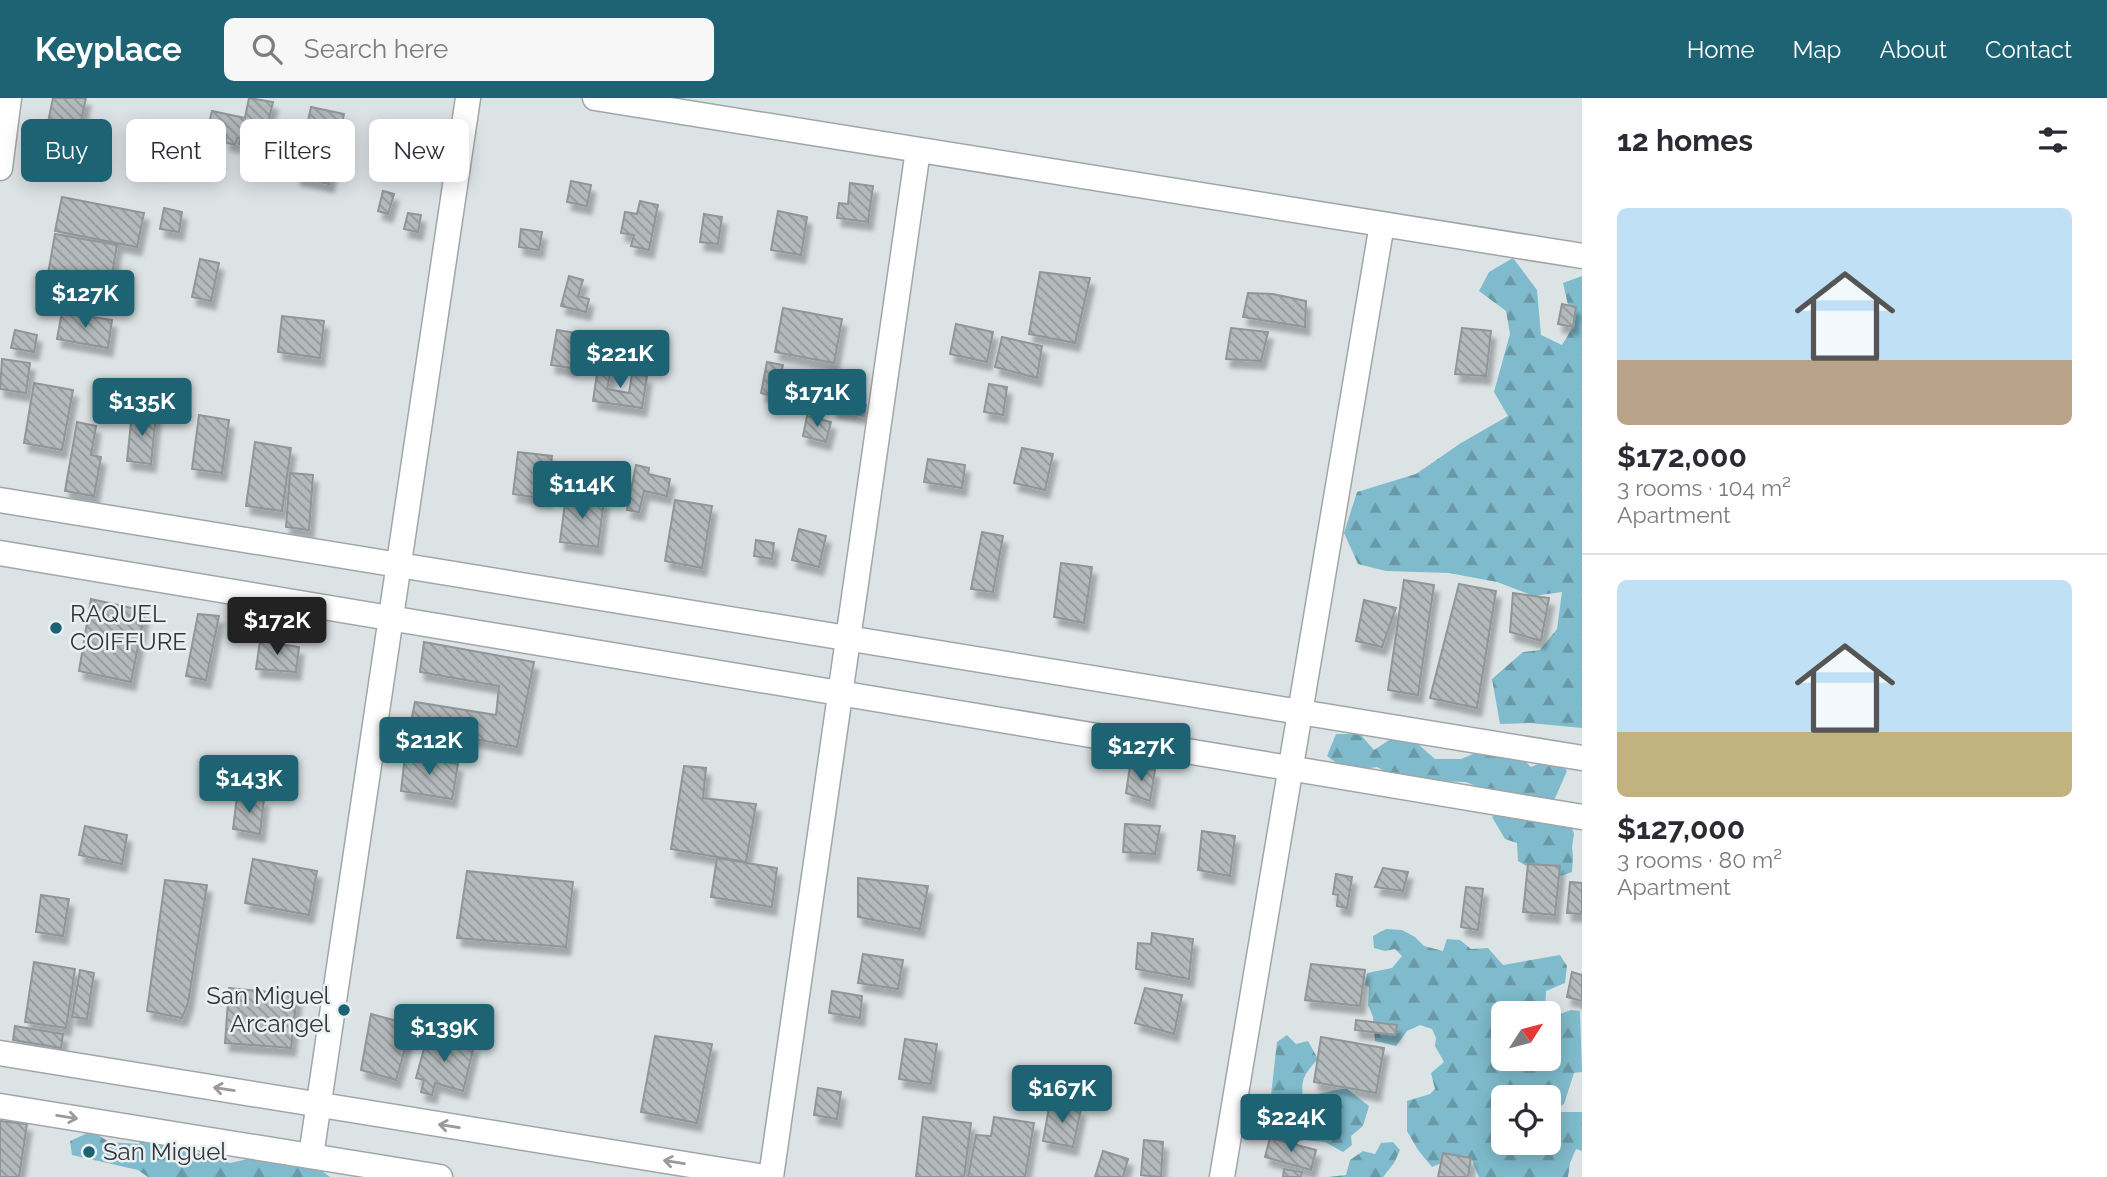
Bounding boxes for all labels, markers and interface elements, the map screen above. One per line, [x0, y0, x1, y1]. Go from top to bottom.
search box [224, 18, 714, 81]
text: Keyplace [35, 30, 182, 69]
icon: search [248, 30, 286, 68]
text: Search here [304, 34, 448, 64]
text: Home [1687, 35, 1755, 64]
text: Map [1793, 35, 1841, 64]
text: About [1879, 35, 1947, 64]
text: Contact [1985, 35, 2072, 64]
chip: Buy [21, 119, 112, 182]
chip: Rent [126, 119, 226, 182]
chip: Filters [240, 119, 355, 182]
chip: New [369, 119, 469, 182]
icon: filters [2034, 121, 2072, 159]
text: 12 homes [1617, 123, 1753, 158]
icon: home [1782, 253, 1908, 379]
pin: $127K [36, 271, 134, 330]
text: $127K [51, 279, 119, 306]
pin: $221K [571, 330, 669, 390]
text: $221K [586, 339, 654, 366]
pin: $171K [768, 370, 866, 429]
pin: $135K [93, 378, 191, 438]
text: $171K [784, 378, 850, 405]
text: $135K [109, 387, 175, 414]
text: $172,000 [1617, 439, 1747, 474]
pin: $114K [533, 462, 631, 521]
text: $114K [549, 470, 615, 497]
text: 3 rooms · 104 m² [1617, 474, 1791, 501]
text: Apartment [1617, 501, 1731, 528]
pin: $172K [228, 598, 326, 657]
place label: RAQUEL COIFFURE [70, 599, 187, 656]
text: $172K [243, 606, 311, 633]
marker: RAQUEL COIFFURE [48, 620, 64, 636]
icon: home [1782, 625, 1908, 751]
pin: $212K [380, 718, 478, 777]
pin: $127K [1092, 724, 1190, 783]
text: $212K [395, 726, 463, 753]
text: $127K [1107, 732, 1175, 759]
pin: $143K [200, 756, 298, 815]
text: $143K [215, 764, 283, 791]
text: $127,000 [1617, 811, 1745, 846]
text: 3 rooms · 80 m² [1617, 846, 1782, 873]
text: Apartment [1617, 873, 1731, 900]
place label: San Miguel Arcangel [206, 981, 330, 1038]
north arrow [1491, 1001, 1561, 1071]
map controls [1491, 1001, 1561, 1155]
marker: San Miguel Arcangel [336, 1002, 352, 1018]
pin: $139K [395, 1004, 493, 1064]
text: $139K [410, 1013, 478, 1040]
pin: $167K [1013, 1066, 1111, 1125]
text: $167K [1028, 1074, 1096, 1101]
one-way arrow [213, 1082, 236, 1095]
button: locate [1491, 1085, 1561, 1155]
pin: $224K [1242, 1094, 1340, 1154]
text: $224K [1256, 1103, 1326, 1130]
one-way arrow [55, 1111, 78, 1124]
one-way arrow [438, 1119, 461, 1132]
place label: San Miguel [103, 1137, 227, 1166]
marker: San Miguel [81, 1144, 97, 1160]
one-way arrow [663, 1155, 685, 1168]

